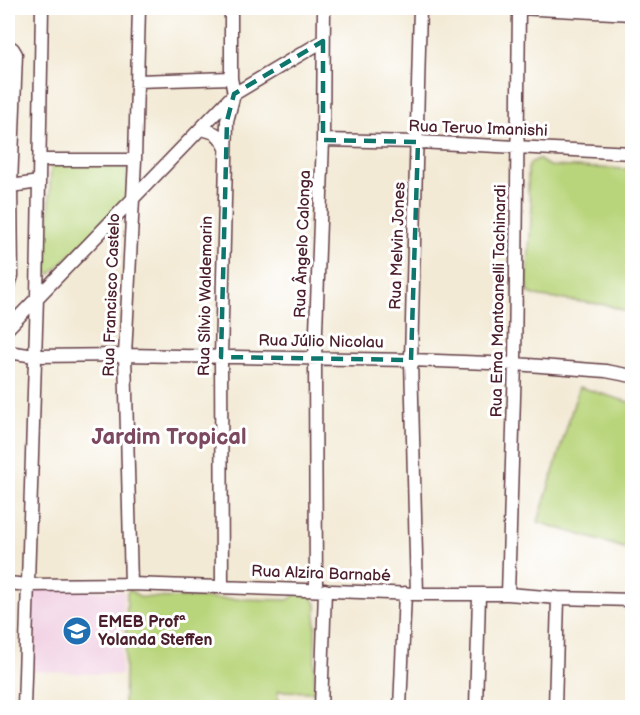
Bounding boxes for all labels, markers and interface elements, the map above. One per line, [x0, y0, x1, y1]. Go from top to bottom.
street label: Rua Teruo Imanishi [408, 117, 548, 141]
street label: Rua Ângelo Calonga [289, 170, 315, 318]
street label: Rua Melvin Jones [386, 182, 410, 310]
street label: Rua Ema Mantoanelli Tachinardi [487, 184, 511, 418]
street label: Rua Francisco Castelo [100, 213, 124, 377]
street label: Rua Sílvio Waldemarin [195, 216, 217, 376]
street label: Rua Júlio Nicolau [258, 331, 384, 353]
district label: Jardim Tropical [92, 424, 246, 451]
street label: Rua Alzira Barnabé [251, 562, 392, 586]
place label: EMEB Profª Yolanda Steffen [98, 613, 213, 650]
school or university icon: EMEB Profª Yolanda Steffen [61, 615, 93, 647]

